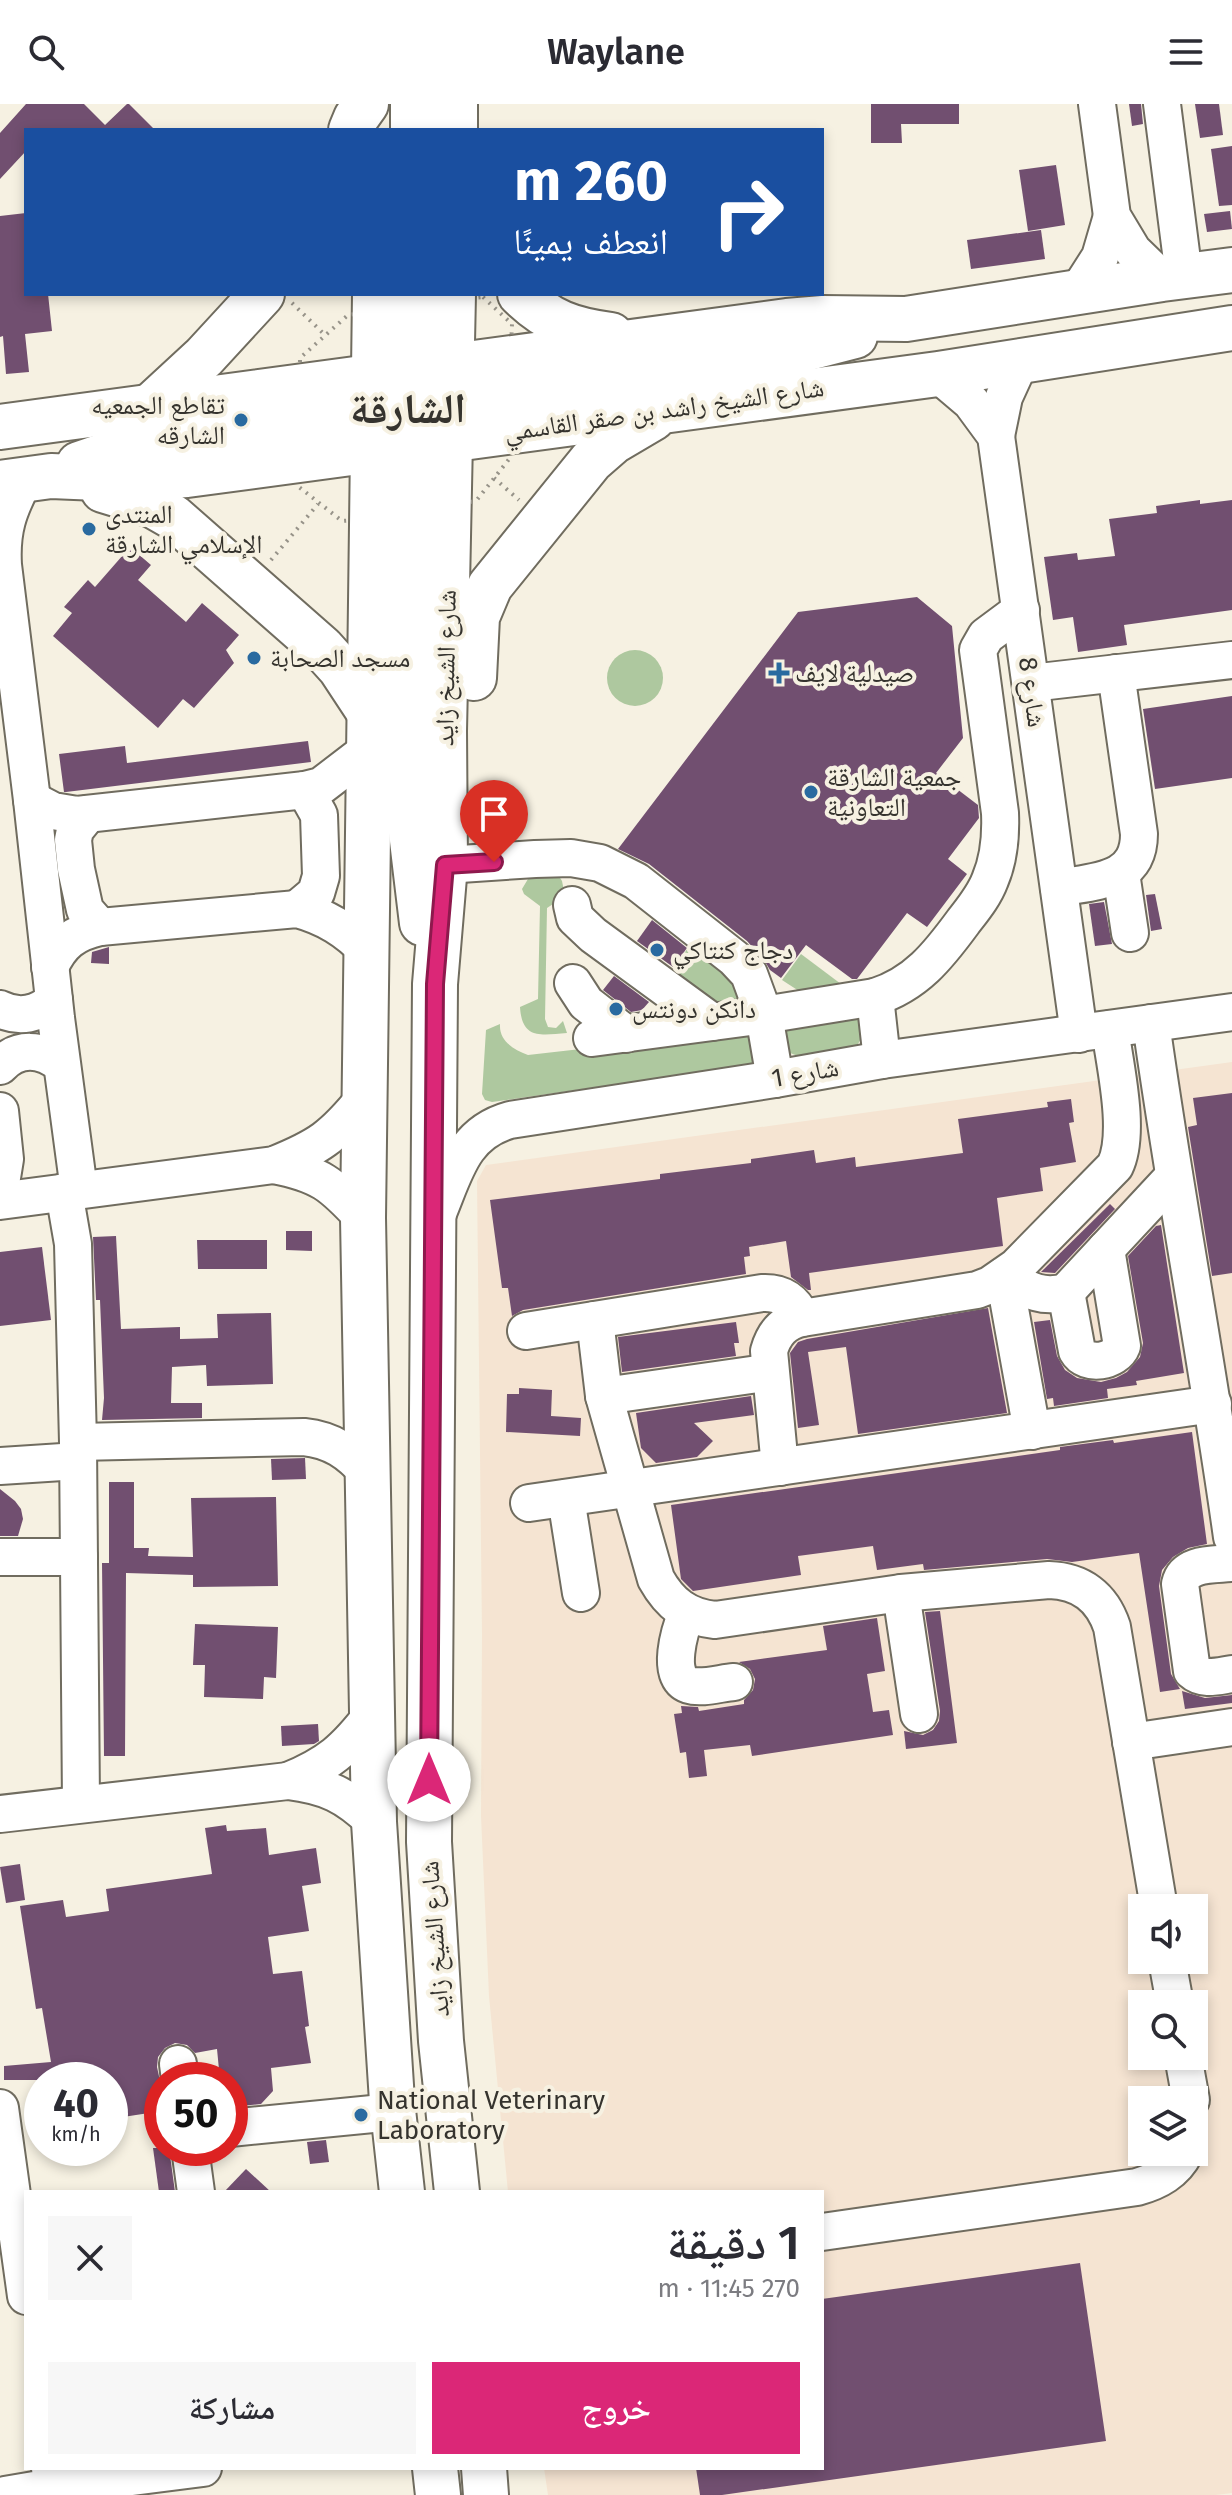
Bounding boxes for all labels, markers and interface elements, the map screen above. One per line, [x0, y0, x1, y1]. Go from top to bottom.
icon: search [24, 30, 68, 74]
text: Waylane [547, 30, 685, 74]
icon: menu [1164, 30, 1208, 74]
text: 260 m [514, 148, 668, 215]
icon: right [696, 160, 800, 264]
text: انعطف يمينًا [513, 220, 668, 264]
street label: شارع الشيخ راشد بن صقر القاسمي [502, 372, 827, 452]
district label: الشارقة [350, 384, 466, 434]
place label: تقاطع الجمعيه الشارقه [91, 390, 225, 451]
marker: تقاطع الجمعيه الشارقه [232, 411, 250, 429]
place label: المنتدى الإسلامي الشارقة [105, 499, 262, 564]
marker: المنتدى الإسلامي الشارقة [80, 520, 98, 538]
street label: شارع الشيخ زايد [429, 590, 464, 746]
place label: مسجد الصحابة [270, 643, 410, 674]
marker: مسجد الصحابة [245, 649, 263, 667]
street label: شارع 8 [1012, 655, 1052, 729]
place label: صيدلية لايف [795, 658, 914, 689]
marker: صيدلية لايف [770, 664, 788, 682]
place label: جمعية الشارقة التعاونية [827, 762, 961, 823]
pin [460, 780, 528, 862]
marker: جمعية الشارقة التعاونية [802, 783, 820, 801]
icon: arrive [472, 792, 516, 836]
place label: دجاج كنتاكي [673, 935, 793, 970]
marker: دجاج كنتاكي [648, 941, 666, 959]
place label: دانكن دونتس [632, 994, 756, 1025]
marker: دانكن دونتس [607, 1000, 625, 1018]
street label: شارع 1 [769, 1052, 841, 1094]
position arrow [387, 1738, 471, 1822]
street label: شارع الشيخ زايد [414, 1860, 457, 2018]
map controls [1128, 1894, 1208, 2166]
button: sound [1128, 1894, 1208, 1974]
button: search [1128, 1990, 1208, 2070]
speed limit sign: 50 [144, 2062, 248, 2166]
text: 40 [53, 2080, 99, 2128]
place label: National Veterinary Laboratory [377, 2085, 605, 2146]
button: layers [1128, 2086, 1208, 2166]
marker: National Veterinary Laboratory [352, 2106, 370, 2124]
text: km/h [51, 2122, 101, 2146]
text: 1 دقيقة [667, 2214, 800, 2272]
button: close [48, 2216, 132, 2300]
text: 270 m · 11:45 [658, 2273, 800, 2304]
button: مشاركة [48, 2362, 416, 2454]
button: خروج [432, 2362, 800, 2454]

